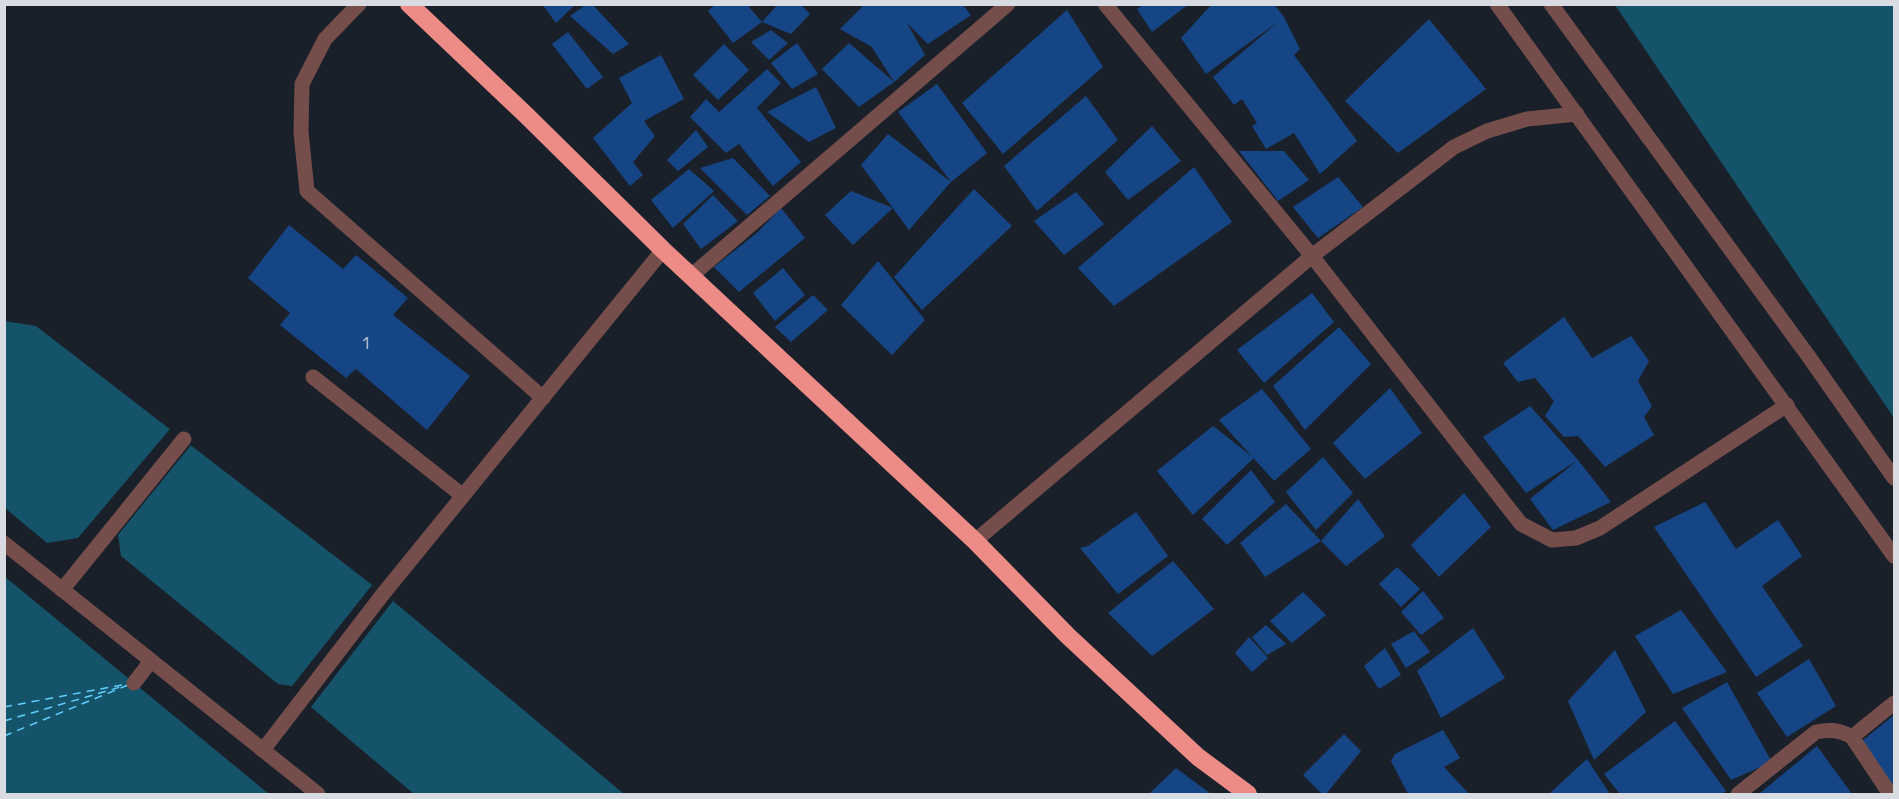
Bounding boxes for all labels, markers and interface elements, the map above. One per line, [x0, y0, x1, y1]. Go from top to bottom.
house number: 1 [363, 334, 369, 353]

